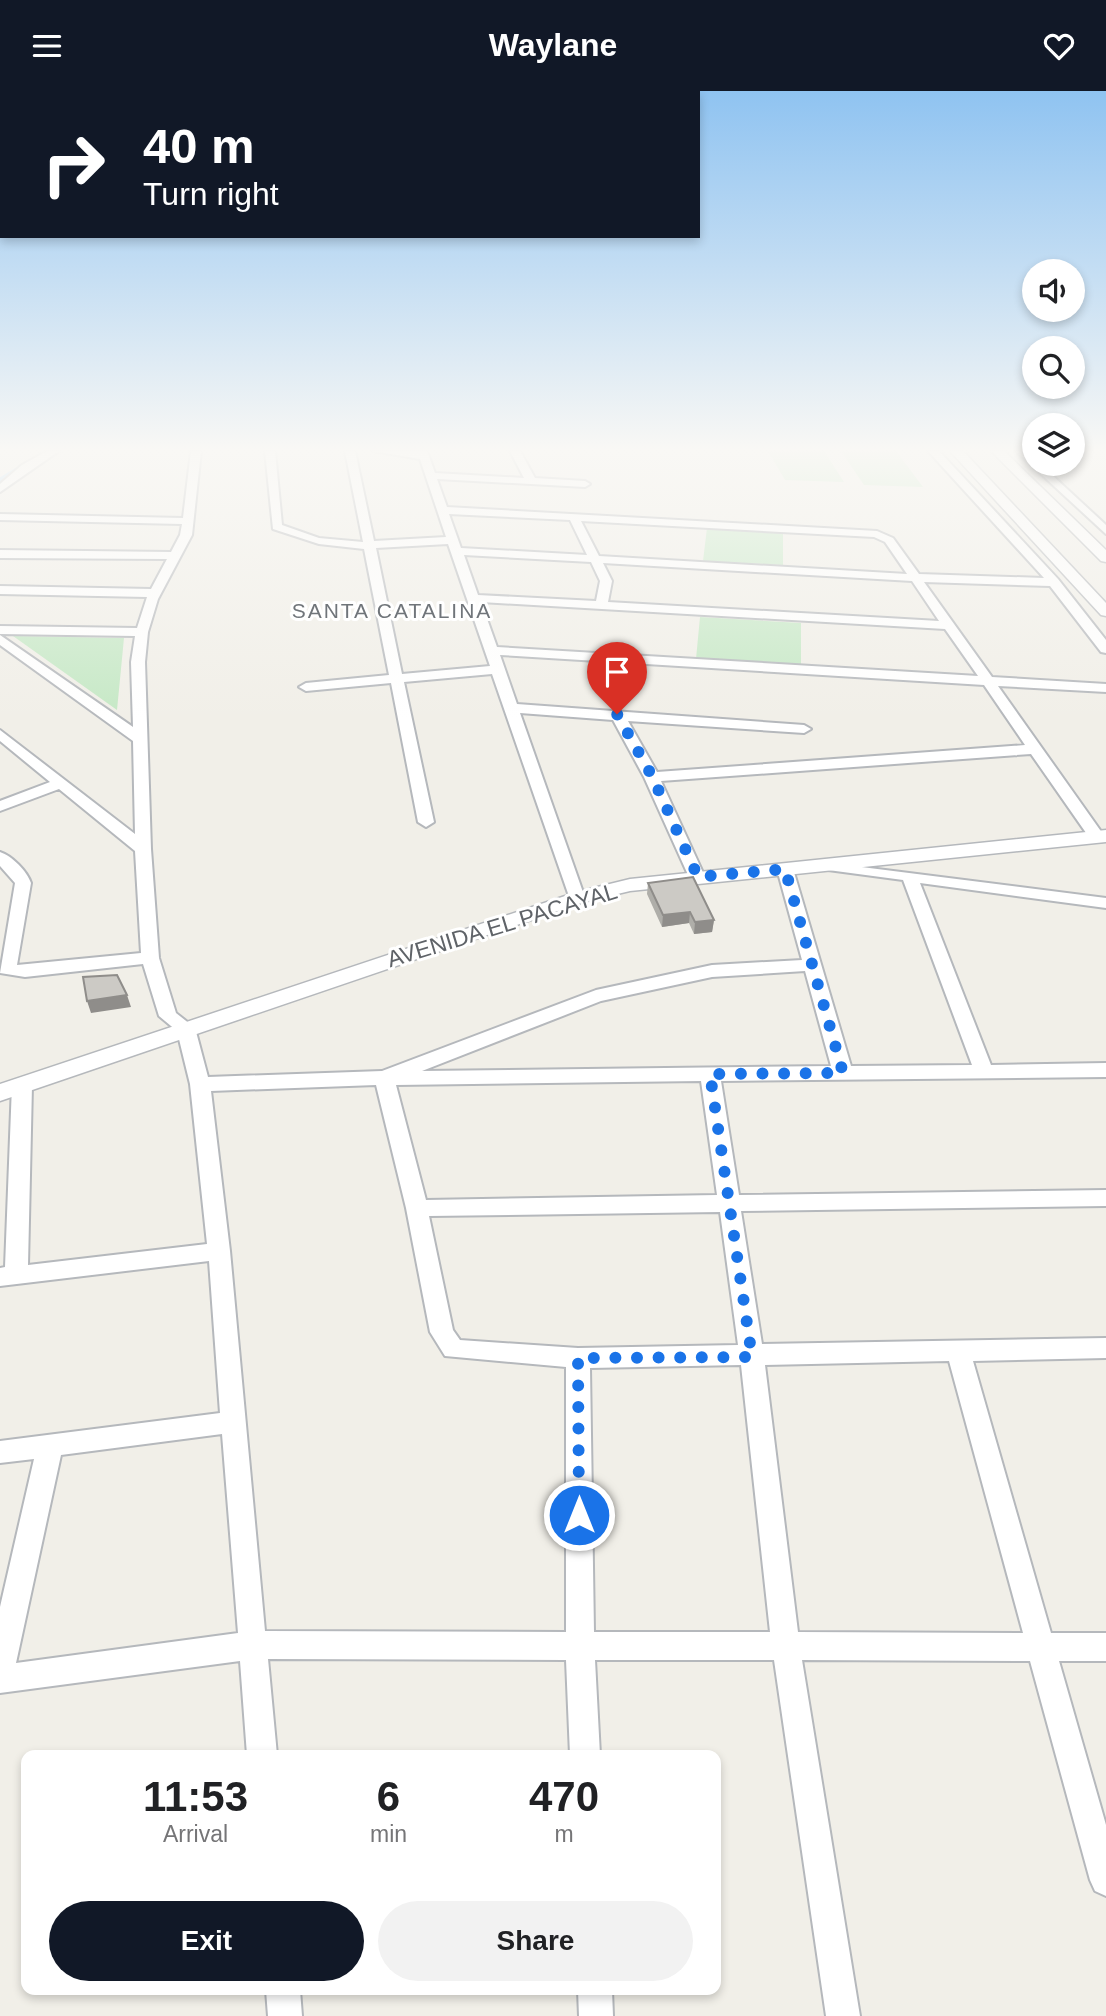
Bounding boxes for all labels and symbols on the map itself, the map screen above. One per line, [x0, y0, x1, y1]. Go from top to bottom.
district label: SANTA CATALINA [292, 599, 492, 622]
pin [587, 642, 647, 714]
street label: AVENIDA EL PACAYAL [384, 878, 620, 972]
position arrow [542, 1478, 616, 1552]

